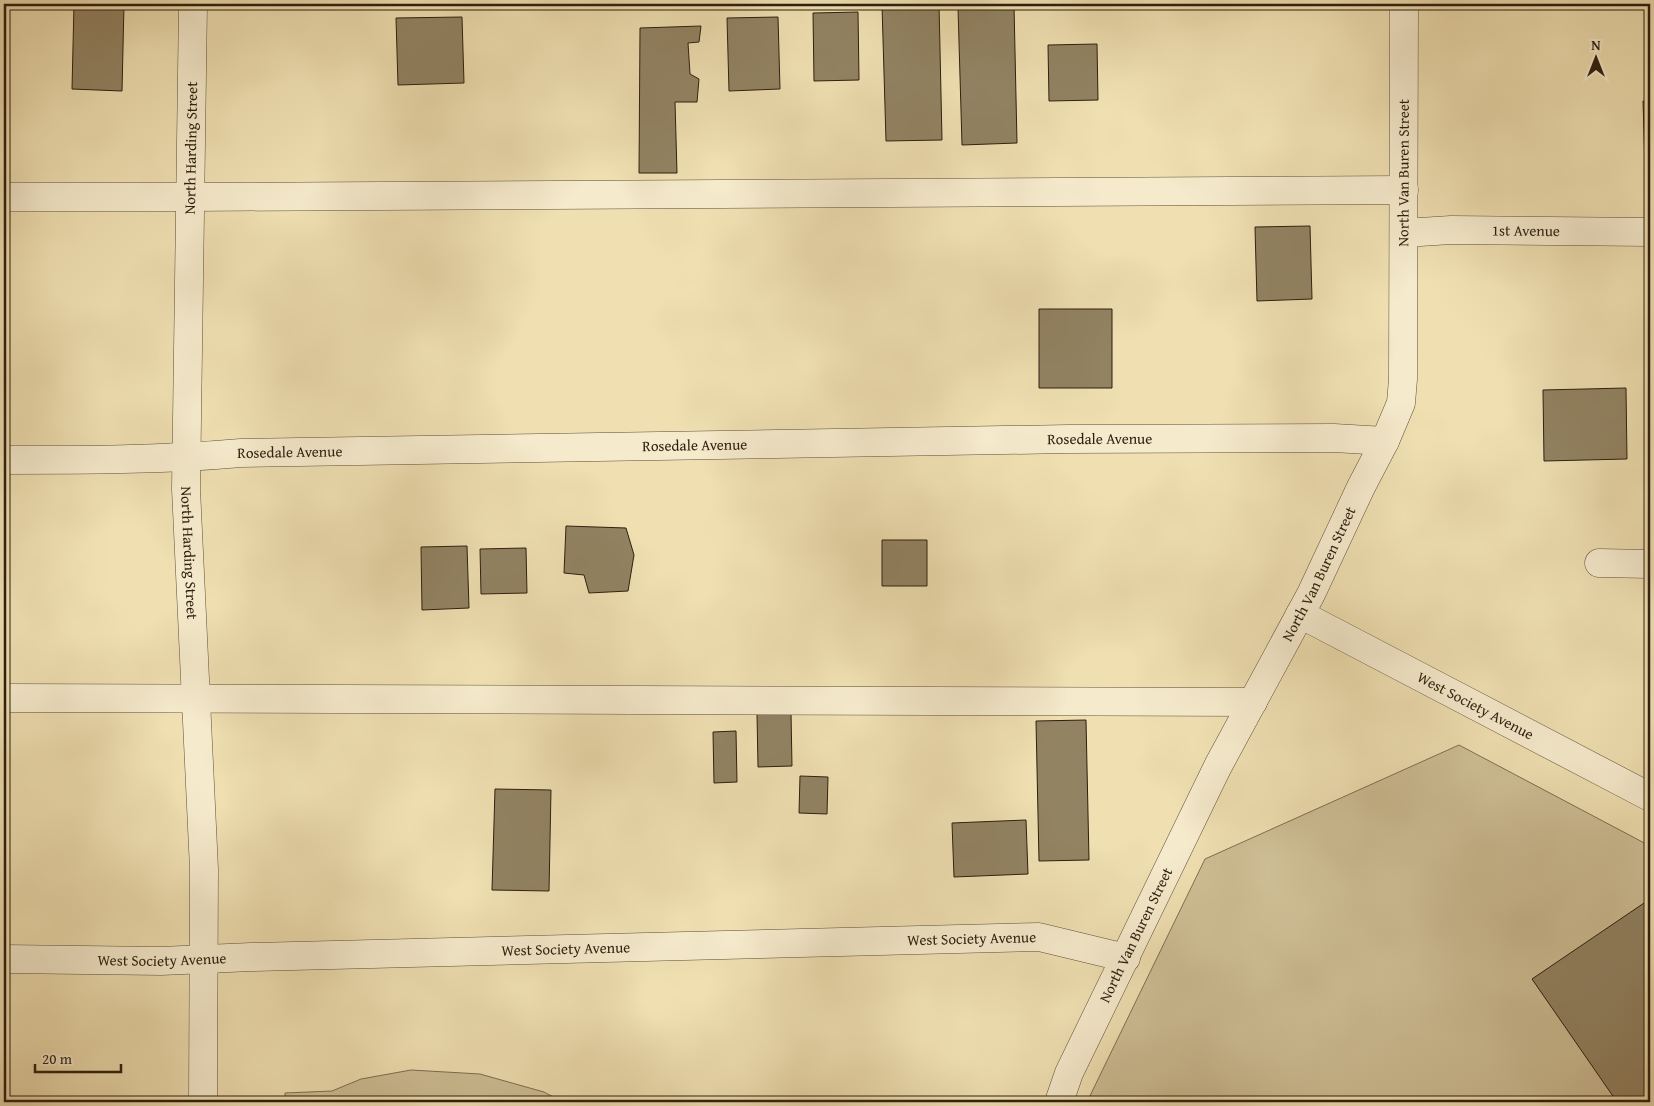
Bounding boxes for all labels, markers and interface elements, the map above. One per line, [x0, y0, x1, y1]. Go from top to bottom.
north arrow [1572, 32, 1622, 82]
text: N [1591, 35, 1601, 55]
street label: North Harding Street [179, 81, 202, 215]
street label: North Van Buren Street [1392, 98, 1414, 247]
street label: 1st Avenue [1492, 219, 1560, 241]
street label: Rosedale Avenue [1047, 428, 1152, 449]
street label: Rosedale Avenue [642, 433, 747, 456]
street label: Rosedale Avenue [237, 440, 343, 463]
street label: North Harding Street [176, 486, 203, 621]
street label: North Van Buren Street [1276, 502, 1361, 645]
street label: West Society Avenue [1414, 666, 1538, 744]
street label: North Van Buren Street [1094, 863, 1178, 1006]
street label: West Society Avenue [907, 926, 1036, 950]
street label: West Society Avenue [501, 936, 631, 961]
street label: West Society Avenue [97, 947, 227, 971]
scale bar [35, 1041, 121, 1073]
text: 20 m [42, 1048, 73, 1069]

